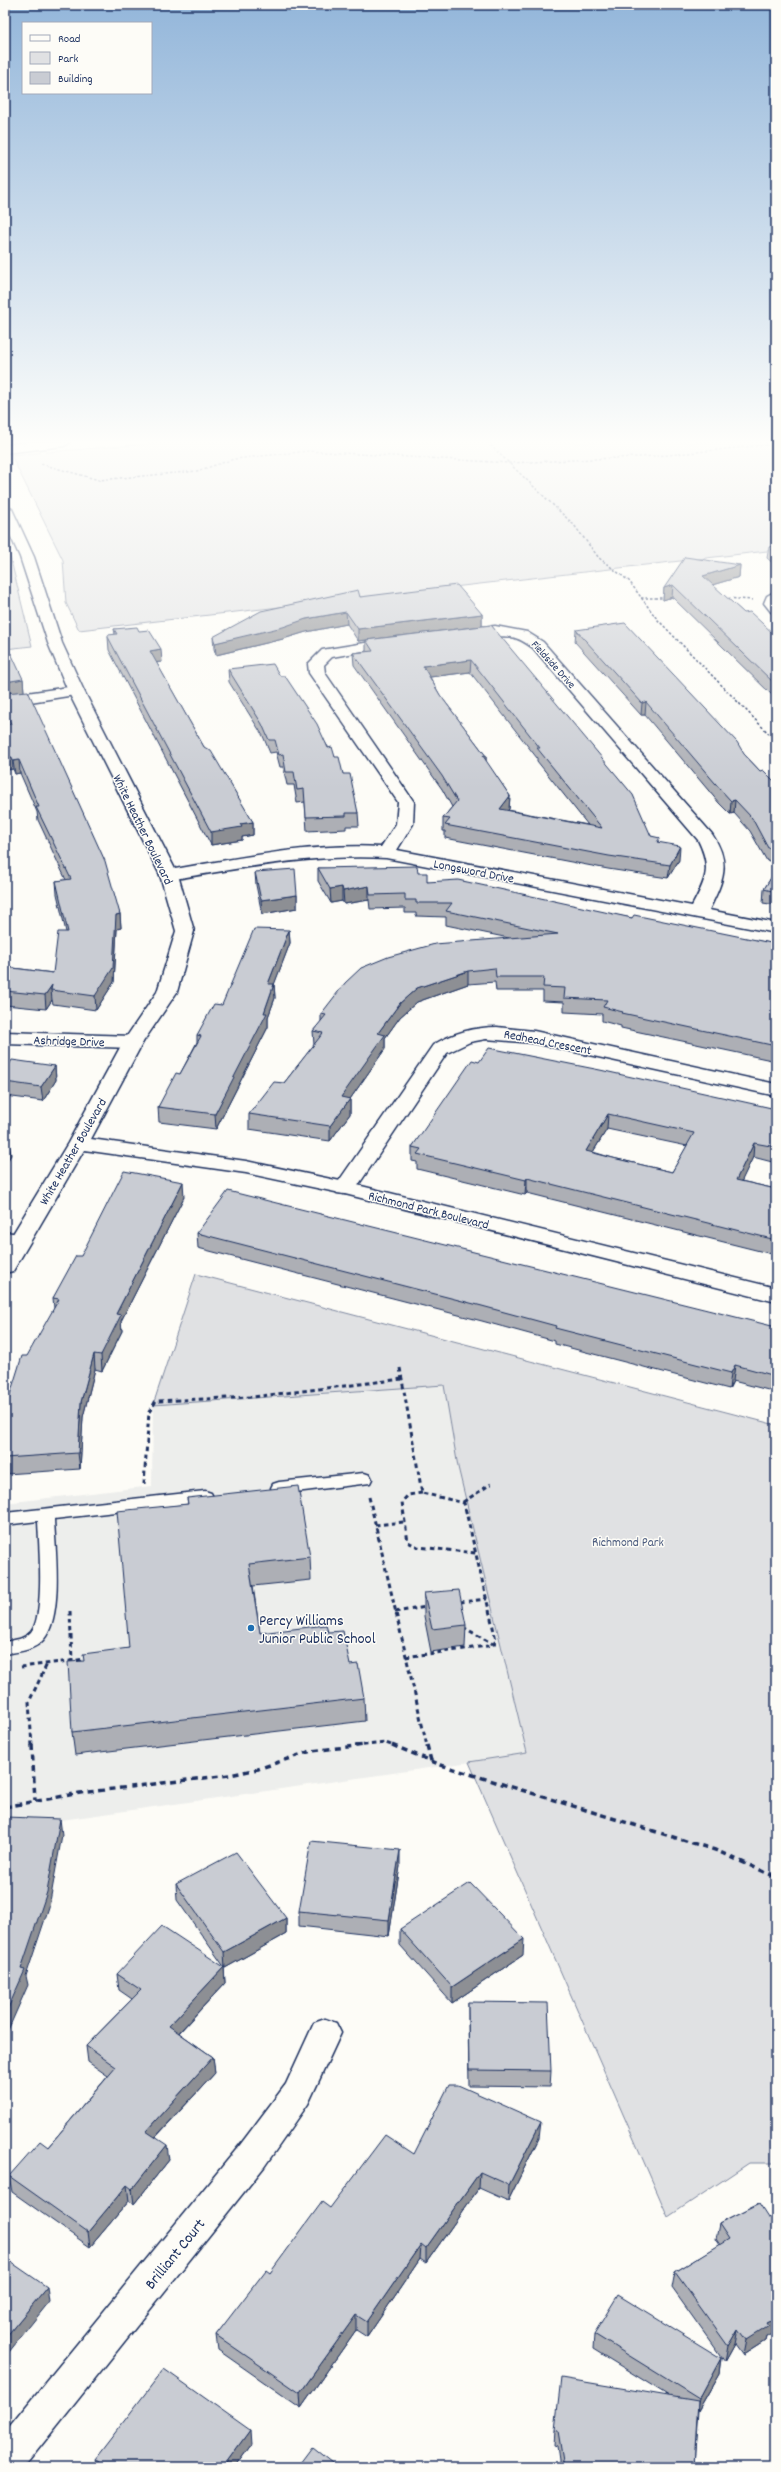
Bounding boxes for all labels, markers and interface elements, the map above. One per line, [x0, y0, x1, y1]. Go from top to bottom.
legend [22, 22, 152, 94]
text: Road [58, 31, 80, 48]
text: Park [58, 51, 79, 68]
text: Building [58, 71, 93, 88]
street label: Fieldside Drive [527, 638, 579, 693]
street label: White Heather Boulevard [107, 772, 177, 889]
street label: Longsword Drive [432, 855, 516, 890]
street label: Redhead Crescent [502, 1026, 593, 1061]
street label: Ashridge Drive [33, 1032, 105, 1053]
street label: White Heather Boulevard [36, 1095, 113, 1209]
street label: Richmond Park Boulevard [366, 1187, 491, 1236]
park label: Richmond Park [592, 1534, 664, 1553]
place label: Percy Williams Junior Public School [259, 1610, 376, 1651]
marker: Percy Williams Junior Public School [246, 1623, 256, 1633]
street label: Brilliant Court [140, 2214, 212, 2295]

